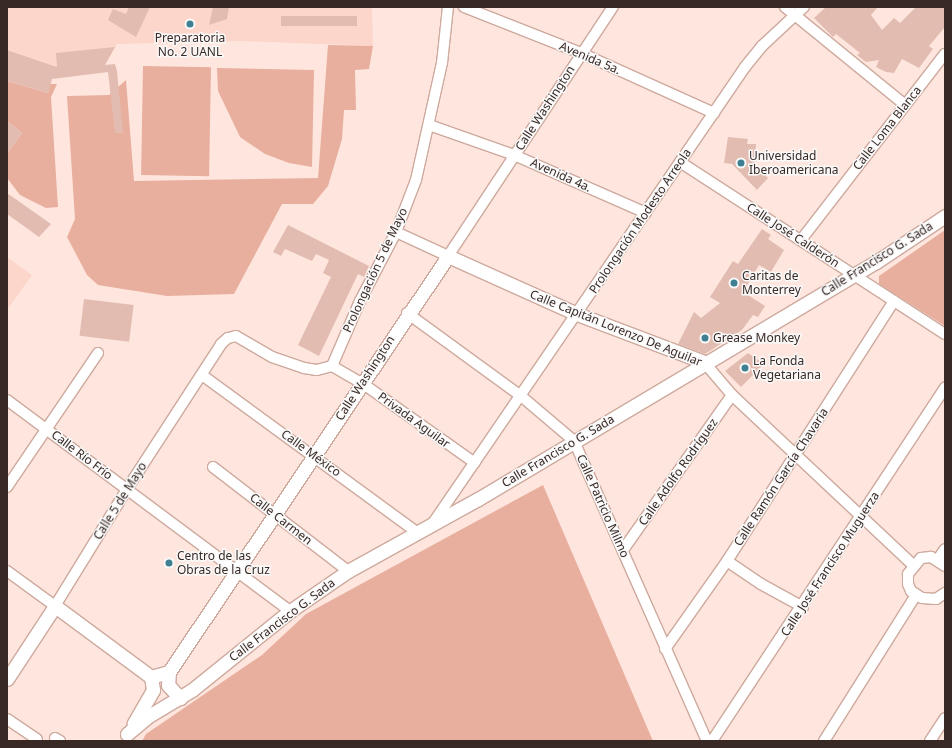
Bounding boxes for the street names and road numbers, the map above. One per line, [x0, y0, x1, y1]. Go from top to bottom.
street label: Avenida 5a. [557, 39, 623, 77]
street label: Calle Washington [512, 63, 578, 153]
street label: Calle Loma Blanca [850, 83, 924, 173]
street label: Prolongación Modesto Arreola [586, 146, 694, 296]
street label: Avenida 4a. [528, 155, 594, 195]
street label: Calle José Calderón [744, 200, 842, 270]
street label: Prolongación 5 de Mayo [340, 205, 410, 335]
street label: Calle Francisco G. Sada [819, 219, 935, 299]
street label: Calle Capitán Lorenzo De Aguilar [528, 287, 704, 369]
street label: Calle Washington [332, 333, 398, 423]
street label: Privada Aguilar [375, 389, 453, 451]
street label: Calle Ramón García Chavaria [731, 405, 831, 549]
street label: Calle Francisco G. Sada [499, 412, 617, 490]
street label: Calle Adolfo Rodríguez [636, 416, 720, 528]
street label: Calle Río Frío [49, 427, 115, 483]
street label: Calle México [278, 427, 344, 479]
street label: Calle Patricio Milmo [574, 452, 632, 560]
street label: Calle 5 de Mayo [90, 460, 150, 542]
street label: Calle José Francisco Muguerza [778, 489, 882, 639]
street label: Calle Carmen [247, 490, 315, 548]
street label: Calle Francisco G. Sada [226, 576, 338, 664]

